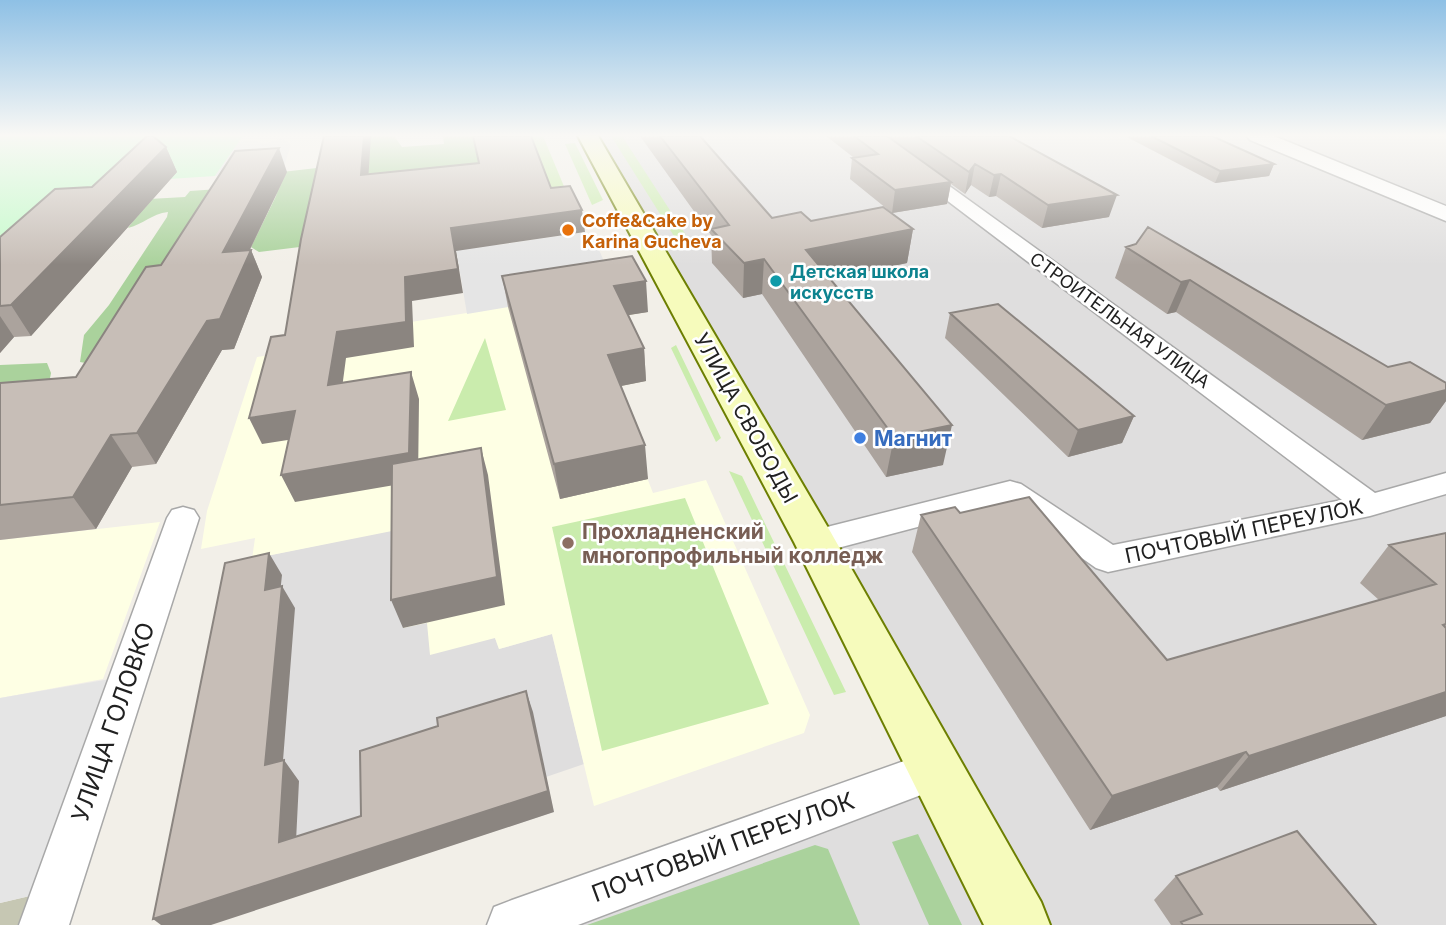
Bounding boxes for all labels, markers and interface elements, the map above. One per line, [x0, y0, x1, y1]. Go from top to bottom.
place label: Coffe&Cake by Karina Gucheva [582, 210, 722, 252]
marker: Coffe&Cake by Karina Gucheva [560, 222, 576, 238]
street label: СТРОИТЕЛЬНАЯ УЛИЦА [1026, 248, 1214, 392]
place label: Детская школа искусств [790, 261, 929, 303]
marker: Детская школа искусств [768, 273, 784, 289]
street label: УЛИЦА СВОБОДЫ [689, 329, 803, 507]
place label: Магнит [874, 426, 953, 451]
marker: Магнит [852, 430, 868, 446]
street label: ПОЧТОВЫЙ ПЕРЕУЛОК [1122, 493, 1365, 568]
place label: Прохладненский многопрофильный колледж [582, 519, 883, 568]
marker: Прохладненский многопрофильный колледж [560, 535, 576, 551]
street label: УЛИЦА ГОЛОВКО [65, 619, 161, 825]
street label: ПОЧТОВЫЙ ПЕРЕУЛОК [587, 785, 858, 908]

